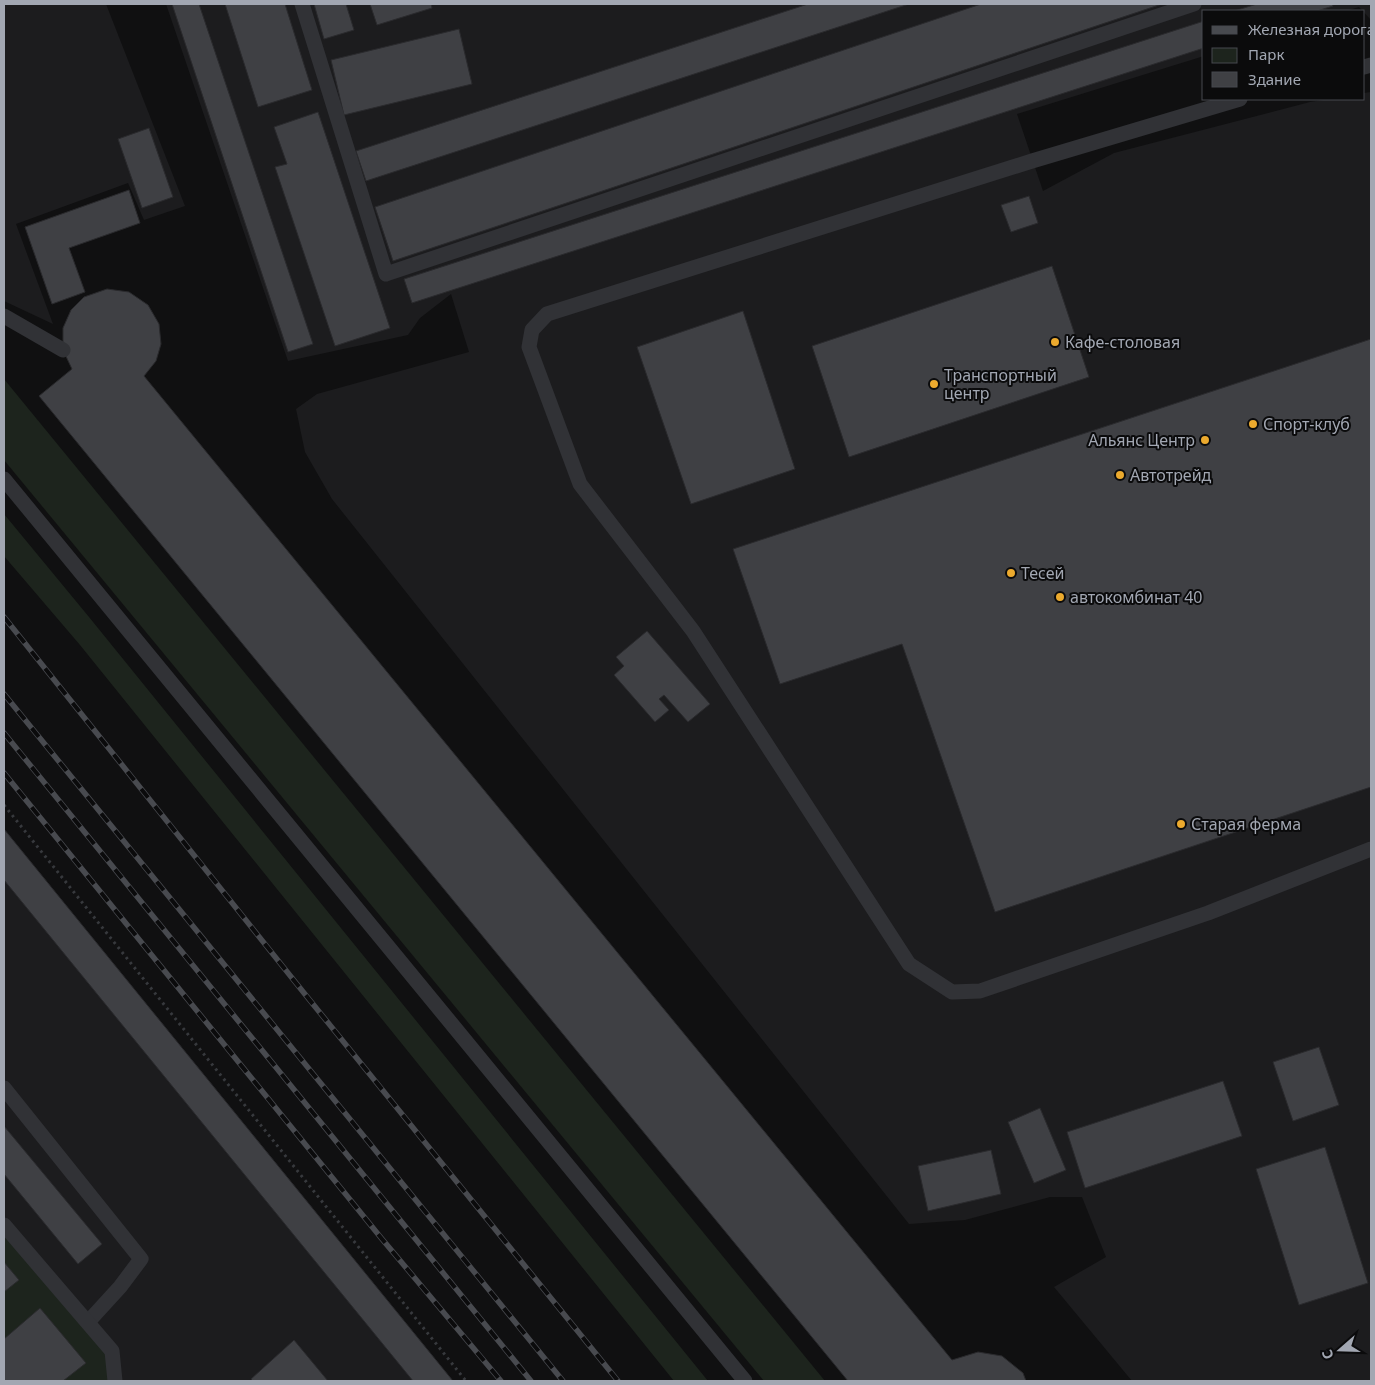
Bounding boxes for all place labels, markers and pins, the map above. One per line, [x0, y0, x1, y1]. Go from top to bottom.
place label: Кафе-столовая [1065, 331, 1180, 353]
marker: Кафе-столовая [1049, 336, 1061, 348]
place label: Транспортный центр [944, 364, 1057, 404]
marker: Транспортный центр [928, 378, 940, 390]
place label: Спорт-клуб [1263, 413, 1350, 435]
marker: Спорт-клуб [1247, 418, 1259, 430]
place label: Альянс Центр [1088, 429, 1195, 451]
marker: Альянс Центр [1199, 434, 1211, 446]
place label: Автотрейд [1130, 464, 1212, 486]
marker: Автотрейд [1114, 469, 1126, 481]
place label: Тесей [1021, 562, 1065, 584]
marker: Тесей [1005, 567, 1017, 579]
place label: автокомбинат 40 [1070, 586, 1202, 608]
marker: автокомбинат 40 [1054, 591, 1066, 603]
place label: Старая ферма [1191, 813, 1301, 835]
marker: Старая ферма [1175, 818, 1187, 830]

